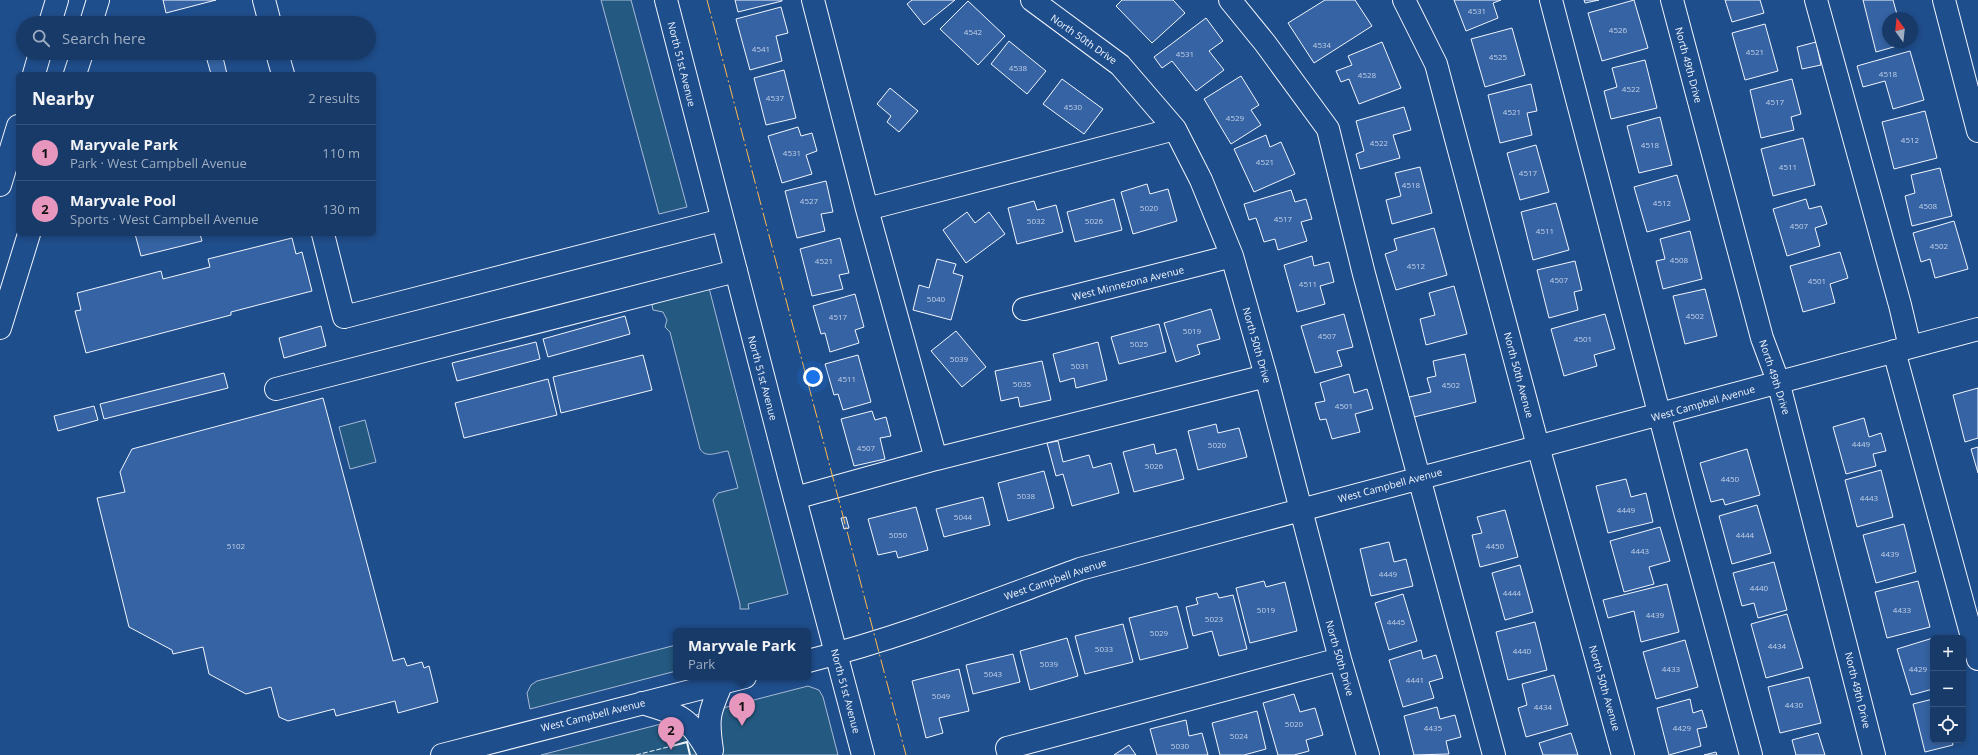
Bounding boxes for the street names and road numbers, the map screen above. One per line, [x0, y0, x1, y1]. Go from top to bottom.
street label: North 50th Drive [1048, 11, 1120, 67]
street label: North 51st Avenue [665, 20, 699, 108]
street label: North 49th Drive [1672, 25, 1706, 105]
street label: West Minnezona Avenue [1071, 262, 1186, 304]
street label: North 50th Drive [1240, 306, 1275, 385]
street label: North 50th Avenue [1501, 330, 1537, 420]
street label: North 51st Avenue [745, 334, 781, 422]
street label: North 49th Drive [1756, 338, 1794, 417]
street label: West Campbell Avenue [1650, 381, 1757, 425]
street label: West Campbell Avenue [1336, 464, 1444, 506]
street label: West Campbell Avenue [1002, 555, 1108, 603]
street label: North 50th Drive [1323, 619, 1358, 698]
street label: North 50th Avenue [1586, 644, 1624, 733]
street label: North 51st Avenue [828, 647, 864, 735]
street label: North 49th Drive [1842, 650, 1874, 730]
street label: West Campbell Avenue [539, 695, 647, 735]

